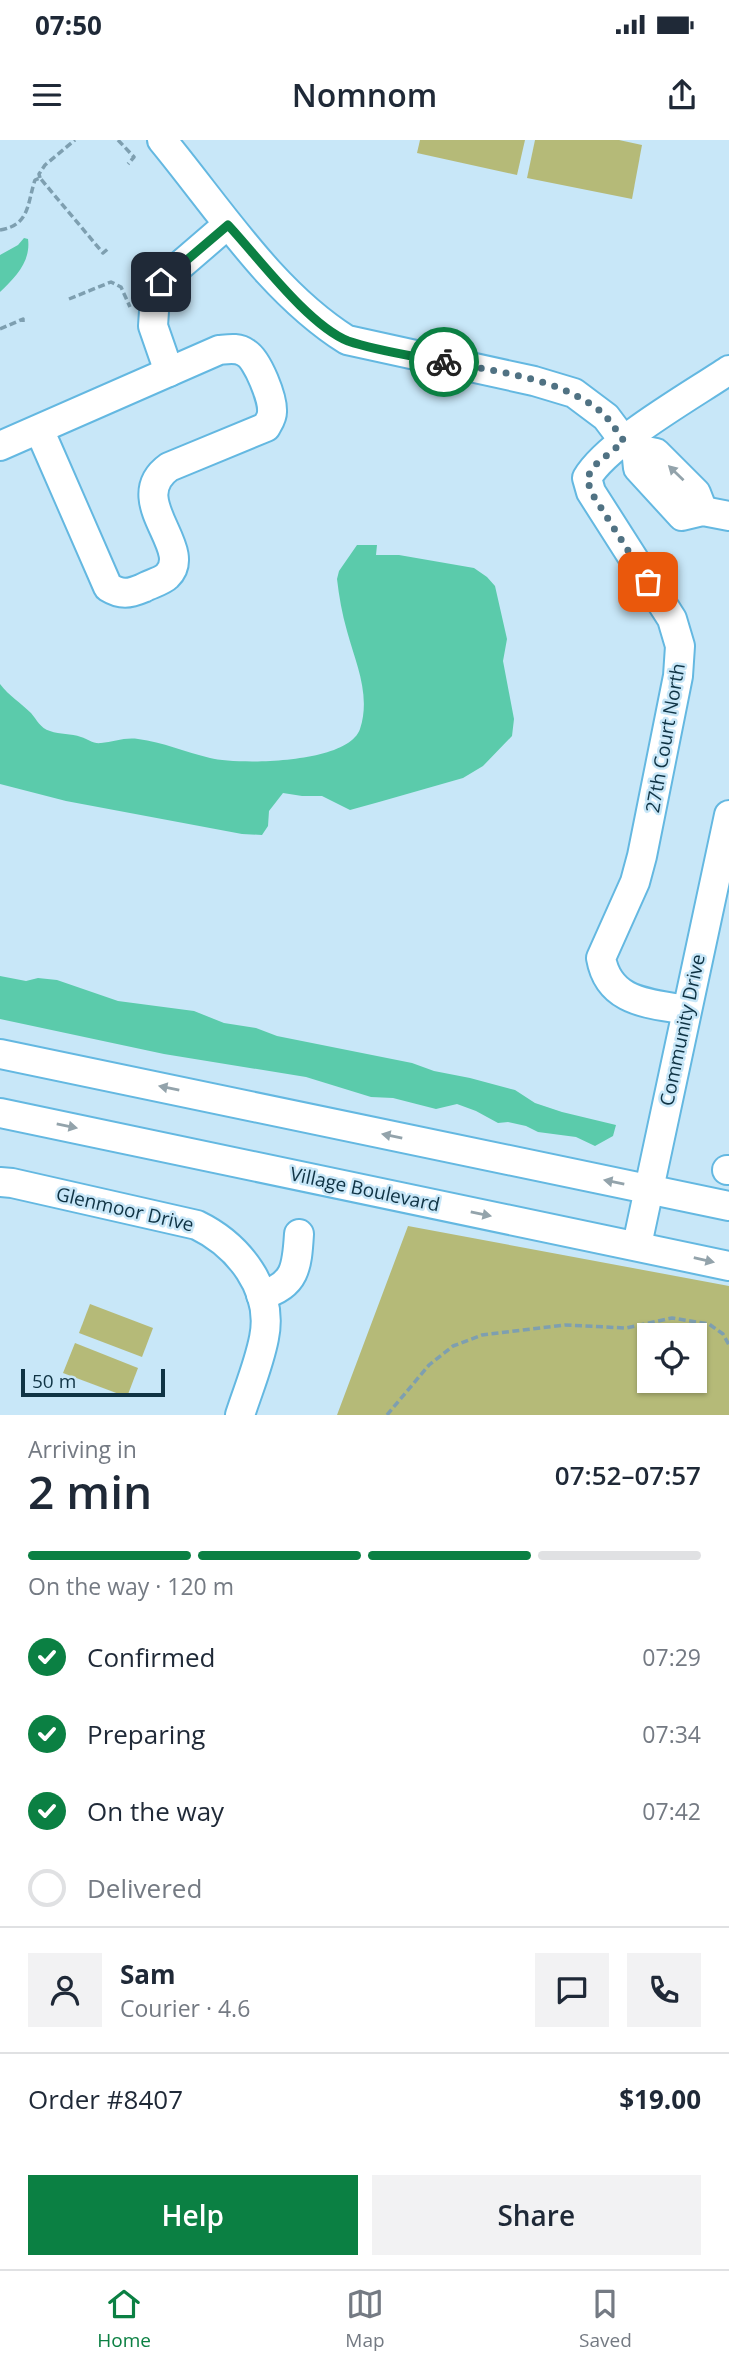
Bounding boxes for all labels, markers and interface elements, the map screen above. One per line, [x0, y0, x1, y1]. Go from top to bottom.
text: 07:50 [35, 7, 102, 43]
text: Nomnom [292, 73, 437, 116]
icon: menu [28, 76, 66, 114]
icon: share [663, 76, 701, 114]
pin [131, 252, 191, 312]
icon: home [142, 263, 180, 301]
courier [409, 327, 479, 397]
icon: bike [425, 343, 463, 381]
one-way arrow [668, 465, 684, 482]
pin [618, 552, 678, 612]
icon: bag [629, 563, 667, 601]
street label: 27th Court North [639, 661, 691, 815]
street label: Community Drive [653, 952, 711, 1108]
one-way arrow [158, 1083, 180, 1094]
one-way arrow [56, 1121, 78, 1132]
one-way arrow [381, 1130, 403, 1141]
street label: Village Boulevard [288, 1160, 442, 1218]
one-way arrow [603, 1176, 625, 1187]
street label: Glenmoor Drive [54, 1181, 196, 1237]
one-way arrow [470, 1208, 492, 1219]
one-way arrow [693, 1255, 715, 1266]
map controls [637, 1323, 707, 1393]
button: locate [637, 1323, 707, 1393]
scale bar [21, 1366, 164, 1398]
text: 50 m [32, 1368, 76, 1394]
text: Arriving in [28, 1433, 137, 1465]
text: 07:52–07:57 [555, 1457, 701, 1493]
text: 2 min [28, 1460, 152, 1522]
text: On the way · 120 m [28, 1570, 234, 1602]
icon: check [28, 1638, 66, 1676]
text: Confirmed [87, 1639, 215, 1675]
text: 07:29 [642, 1641, 701, 1673]
icon: check [28, 1715, 66, 1753]
text: Preparing [87, 1716, 205, 1752]
text: 07:34 [642, 1718, 701, 1750]
icon: check [28, 1792, 66, 1830]
text: On the way [87, 1793, 224, 1829]
text: 07:42 [642, 1795, 701, 1827]
text: Delivered [87, 1870, 202, 1906]
button: person [28, 1953, 102, 2027]
button: chat [535, 1953, 609, 2027]
button: phone [627, 1953, 701, 2027]
text: Sam [120, 1956, 176, 1992]
text: Courier · 4.6 [120, 1992, 250, 2024]
text: Order #8407 [28, 2081, 183, 2117]
text: $19.00 [619, 2081, 701, 2117]
button: Help [28, 2175, 358, 2255]
button: Share [372, 2175, 701, 2255]
tab: Home [97, 2285, 151, 2353]
tab: Map [345, 2285, 385, 2353]
tab: Saved [579, 2285, 632, 2353]

